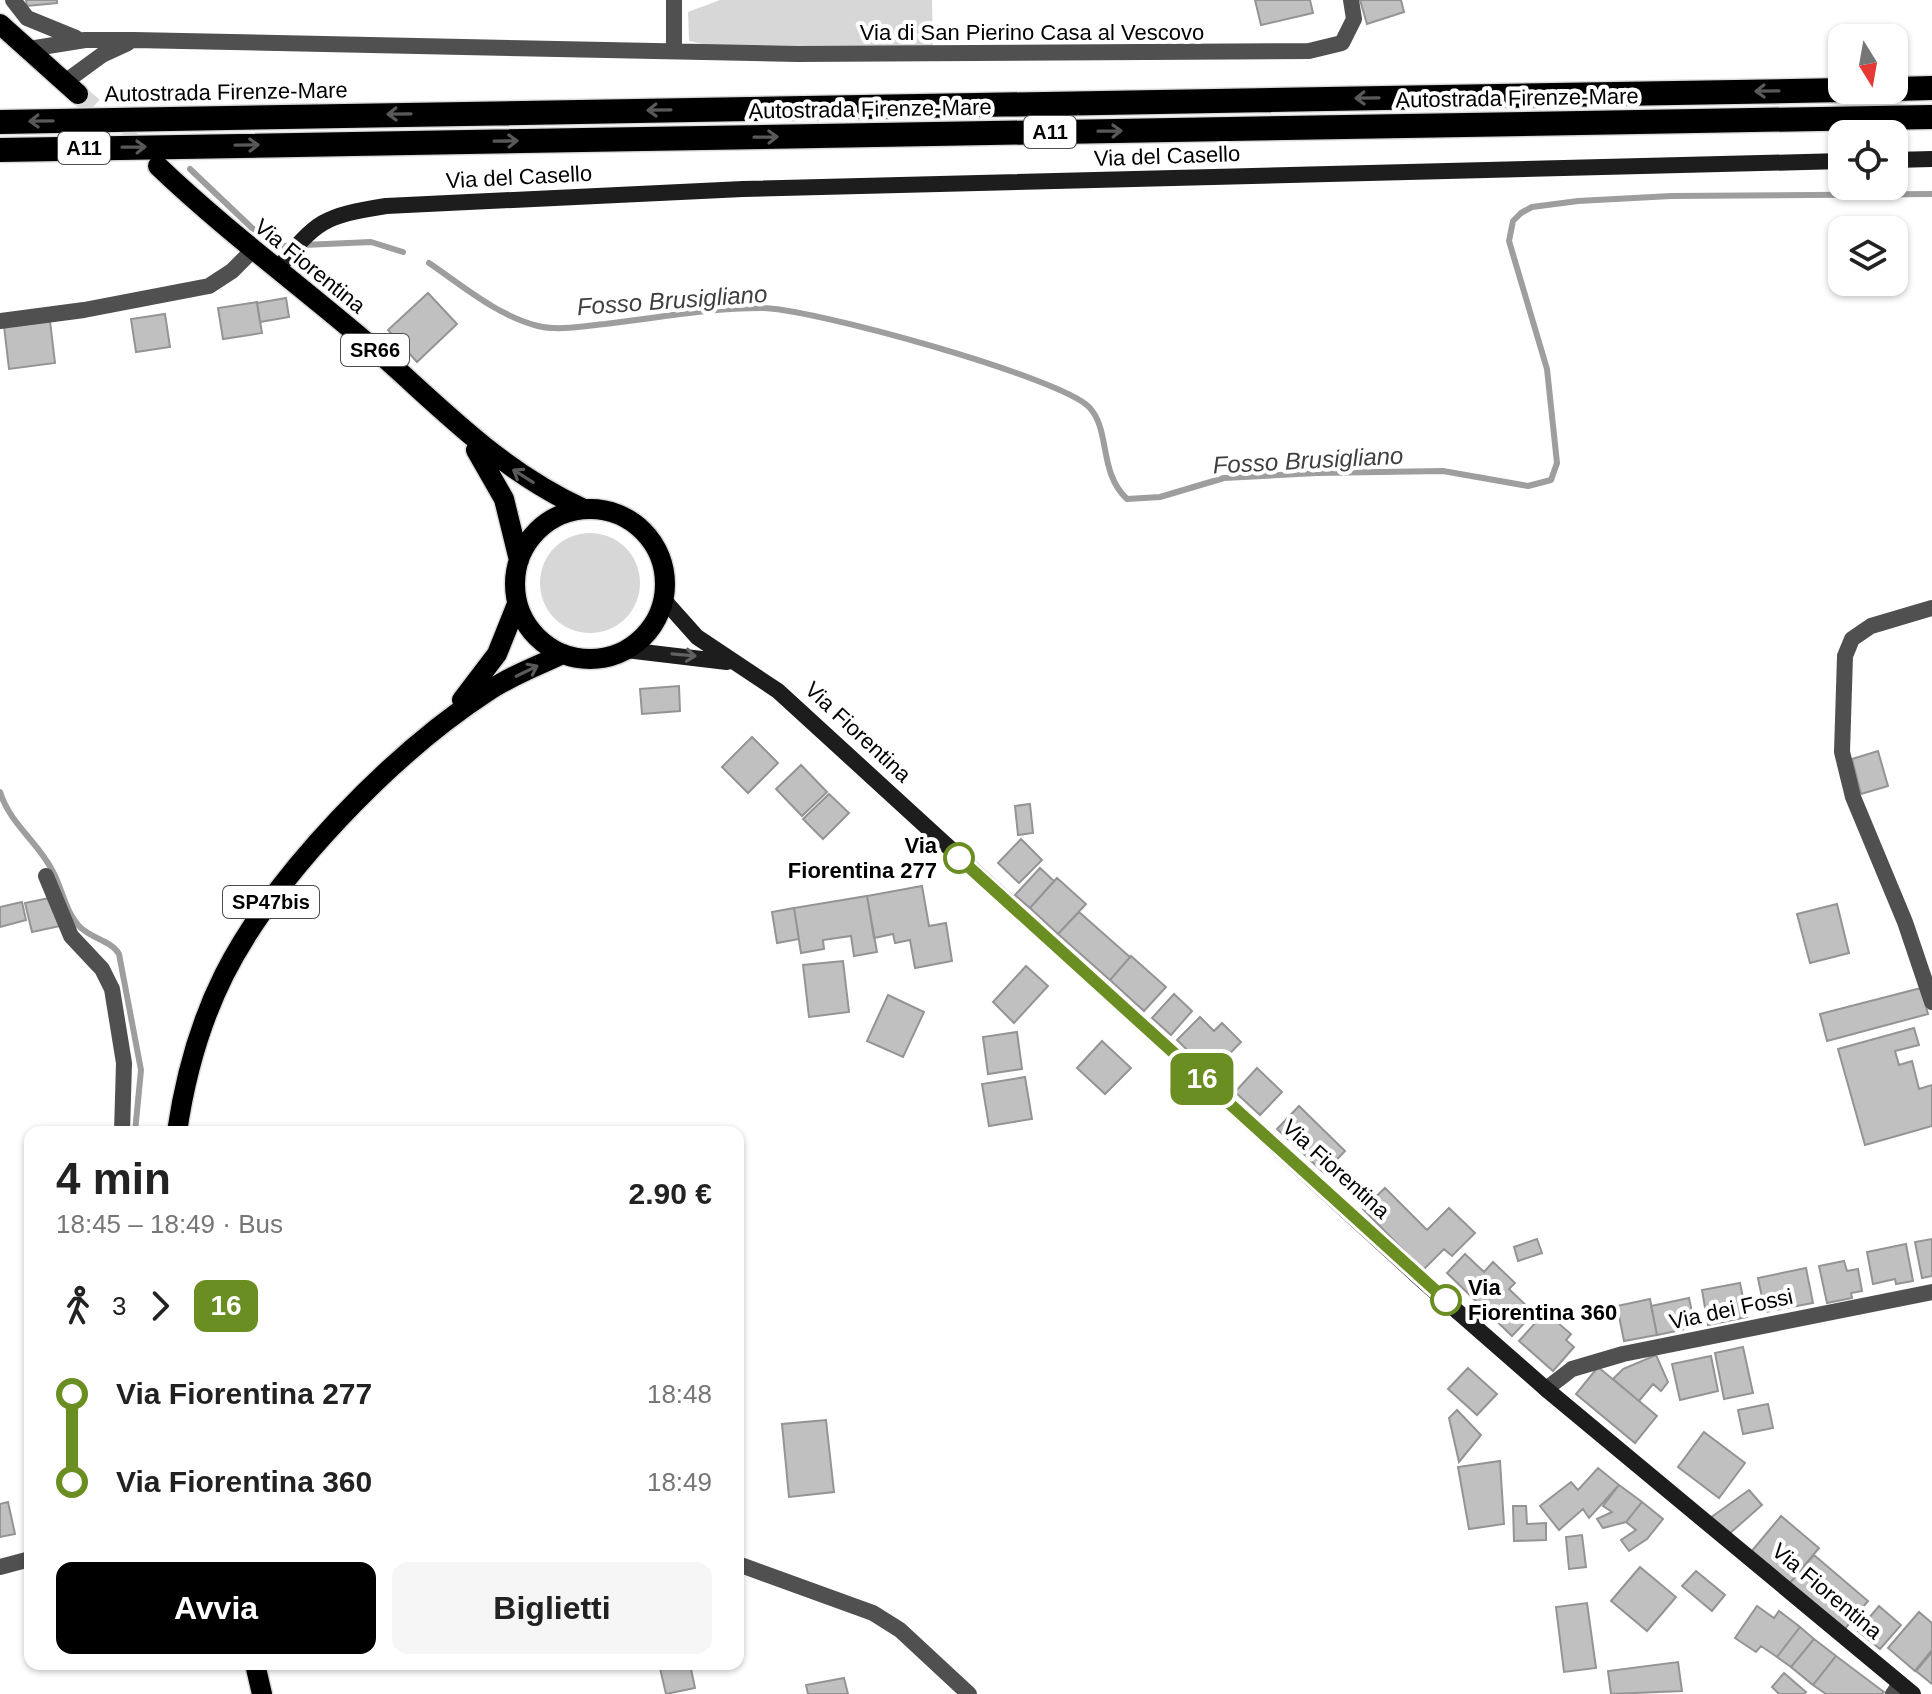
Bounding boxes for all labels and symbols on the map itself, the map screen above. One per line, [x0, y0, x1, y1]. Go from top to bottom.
street label: Via di San Pierino Casa al Vescovo [860, 20, 1204, 45]
north arrow [1828, 24, 1908, 104]
street label: Autostrada Firenze-Mare [104, 77, 348, 107]
street label: Autostrada Firenze-Mare [1395, 83, 1639, 113]
one-way arrow [1754, 84, 1781, 99]
one-way arrow [1354, 91, 1381, 106]
street label: Autostrada Firenze-Mare [748, 94, 992, 124]
one-way arrow [646, 102, 673, 118]
one-way arrow [386, 107, 413, 122]
one-way arrow [28, 113, 55, 129]
road number: A11 [1024, 116, 1076, 148]
one-way arrow [1096, 124, 1123, 139]
one-way arrow [752, 129, 779, 145]
road number: A11 [58, 132, 110, 164]
one-way arrow [492, 133, 519, 149]
one-way arrow [233, 138, 260, 153]
one-way arrow [120, 139, 147, 155]
street label: Via del Casello [1093, 141, 1241, 171]
street label: Via del Casello [445, 161, 593, 193]
street label: Via Fiorentina [250, 214, 371, 319]
water label: Fosso Brusigliano [576, 280, 768, 320]
road number: SR66 [341, 334, 409, 366]
water label: Fosso Brusigliano [1212, 442, 1404, 478]
one-way arrow [513, 468, 535, 485]
one-way arrow [670, 647, 697, 662]
one-way arrow [514, 662, 538, 678]
street label: Via Fiorentina [800, 677, 917, 788]
place label: Via Fiorentina 277 [788, 833, 938, 883]
marker: Via Fiorentina 277 [944, 843, 974, 873]
road number: SP47bis [223, 886, 319, 918]
line badge: 16 [1166, 1053, 1238, 1105]
street label: Via Fiorentina [1277, 1114, 1395, 1224]
place label: Via Fiorentina 360 [1468, 1275, 1617, 1325]
street label: Via dei Fossi [1667, 1284, 1795, 1334]
marker: Via Fiorentina 360 [1431, 1285, 1461, 1315]
street label: Via Fiorentina [1767, 1538, 1887, 1645]

